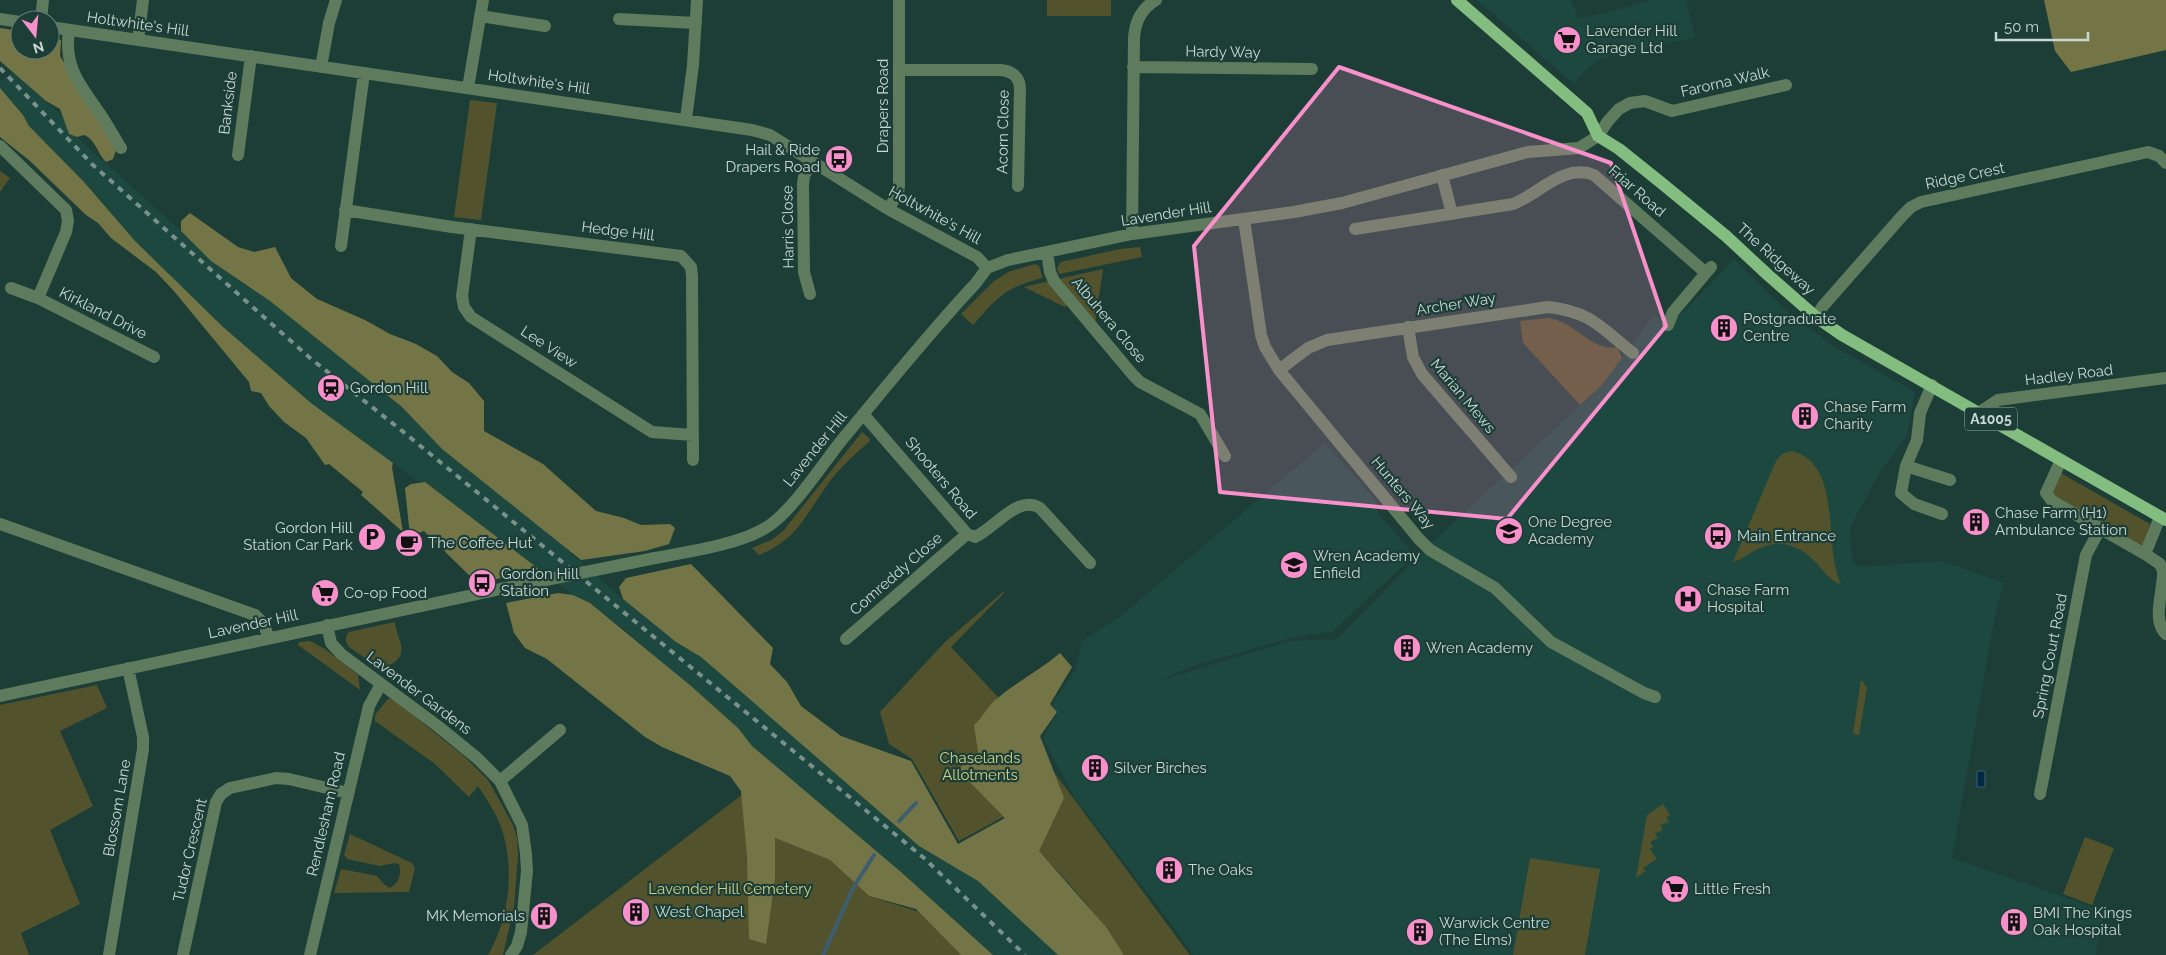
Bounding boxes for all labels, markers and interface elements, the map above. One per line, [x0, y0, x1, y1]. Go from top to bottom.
street label: Holtwhite's Hill [86, 8, 191, 40]
north arrow [10, 10, 60, 60]
scale bar [1996, 10, 2088, 42]
text: 50 m [2004, 18, 2039, 36]
place label: Lavender Hill Garage Ltd [1586, 22, 1678, 57]
supermarket icon: Lavender Hill Garage Ltd [1552, 25, 1582, 55]
text: N [31, 38, 46, 57]
street label: Hardy Way [1185, 42, 1261, 62]
street label: Drapers Road [874, 59, 892, 153]
street label: Farorna Walk [1679, 63, 1771, 101]
street label: Holtwhite's Hill [487, 66, 592, 98]
street label: Bankside [215, 70, 241, 136]
street label: Acorn Close [993, 90, 1013, 174]
place label: Hail & Ride Drapers Road [725, 141, 820, 176]
bus stop icon: Hail & Ride Drapers Road [824, 144, 854, 174]
street label: Ridge Crest [1924, 159, 2006, 193]
street label: Friar Road [1605, 161, 1669, 221]
street label: Holtwhite's Hill [886, 182, 985, 248]
street label: Harris Close [778, 185, 798, 269]
street label: Lavender Hill [1119, 198, 1213, 230]
street label: Hedge Hill [580, 218, 656, 245]
street label: The Ridgeway [1733, 219, 1819, 299]
street label: Albuhera Close [1068, 273, 1150, 367]
street label: Kirkland Drive [56, 283, 150, 343]
street label: Archer Way [1415, 289, 1497, 319]
place label: Postgraduate Centre [1743, 310, 1836, 345]
building icon: Postgraduate Centre [1709, 313, 1739, 343]
street label: Lee View [517, 322, 581, 372]
street label: Marian Mews [1427, 355, 1499, 437]
street label: Hadley Road [2024, 361, 2114, 389]
station icon: Gordon Hill [316, 373, 346, 403]
place label: Gordon Hill [350, 379, 429, 397]
place label: Chase Farm Charity [1824, 398, 1906, 433]
building icon: Chase Farm Charity [1790, 401, 1820, 431]
street label: Lavender Hill [779, 407, 851, 490]
road number: A1005 [1965, 408, 2017, 430]
street label: Shooters Road [901, 433, 981, 523]
street label: Hunters Way [1367, 453, 1439, 533]
place label: Chase Farm (H1) Ambulance Station [1995, 504, 2127, 539]
building icon: Chase Farm (H1) Ambulance Station [1961, 507, 1991, 537]
place label: One Degree Academy [1528, 513, 1612, 548]
school or university icon: One Degree Academy [1494, 516, 1524, 546]
place label: Gordon Hill Station Car Park [243, 519, 354, 554]
bus stop icon: Main Entrance [1703, 521, 1733, 551]
parking icon: Gordon Hill Station Car Park [357, 522, 387, 552]
place label: Main Entrance [1737, 527, 1836, 545]
cafe icon: The Coffee Hut [394, 528, 424, 558]
street label: Comreddy Close [846, 529, 946, 619]
place label: The Coffee Hut [428, 534, 533, 552]
place label: Wren Academy Enfield [1313, 547, 1420, 582]
school or university icon: Wren Academy Enfield [1279, 550, 1309, 580]
place label: Gordon Hill Station [501, 565, 580, 600]
bus stop icon: Gordon Hill Station [467, 568, 497, 598]
supermarket icon: Co-op Food [310, 578, 340, 608]
place label: Chase Farm Hospital [1707, 581, 1789, 616]
place label: Co-op Food [344, 584, 427, 602]
hospital icon: Chase Farm Hospital [1673, 584, 1703, 614]
street label: Spring Court Road [2029, 592, 2071, 720]
street label: Lavender Hill [206, 606, 300, 642]
building icon: Wren Academy [1392, 633, 1422, 663]
place label: Wren Academy [1426, 639, 1533, 657]
street label: Lavender Gardens [363, 648, 475, 738]
park label: Chaselands Allotments [940, 749, 1020, 784]
street label: Rendlesham Road [303, 750, 349, 878]
building icon: Silver Birches [1080, 753, 1110, 783]
street label: Blossom Lane [100, 758, 134, 858]
place label: Silver Birches [1114, 759, 1207, 777]
street label: Tudor Crescent [169, 796, 211, 904]
building icon: The Oaks [1154, 855, 1184, 885]
place label: The Oaks [1188, 861, 1253, 879]
supermarket icon: Little Fresh [1660, 874, 1690, 904]
park label: Lavender Hill Cemetery [648, 880, 812, 898]
place label: Little Fresh [1694, 880, 1771, 898]
building icon: West Chapel [621, 897, 651, 927]
building icon: MK Memorials [529, 901, 559, 931]
place label: West Chapel [655, 903, 745, 921]
place label: BMI The Kings Oak Hospital [2033, 904, 2132, 939]
place label: MK Memorials [426, 907, 525, 925]
building icon: BMI The Kings Oak Hospital [1999, 907, 2029, 937]
place label: Warwick Centre (The Elms) [1439, 914, 1550, 949]
building icon: Warwick Centre (The Elms) [1405, 917, 1435, 947]

